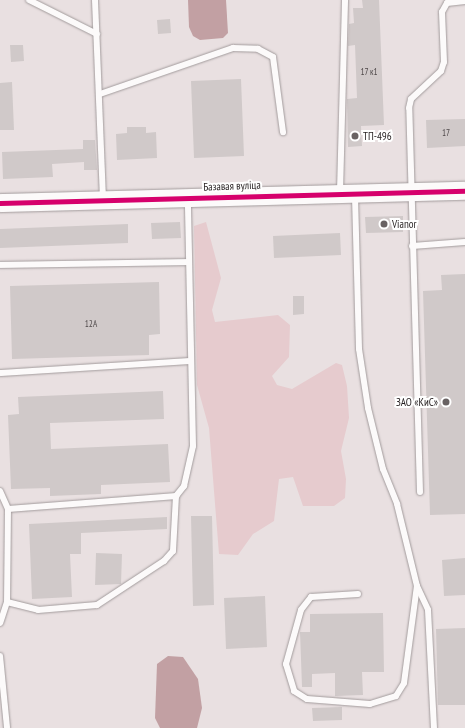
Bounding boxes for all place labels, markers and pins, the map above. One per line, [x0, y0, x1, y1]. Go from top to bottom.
place label: ТП-496 [363, 129, 392, 143]
marker: ТП-496 [350, 131, 360, 141]
place label: Vianor [392, 217, 416, 231]
marker: Vianor [379, 219, 389, 229]
place label: ЗАО «КиС» [396, 395, 438, 409]
marker: ЗАО «КиС» [441, 397, 451, 407]

